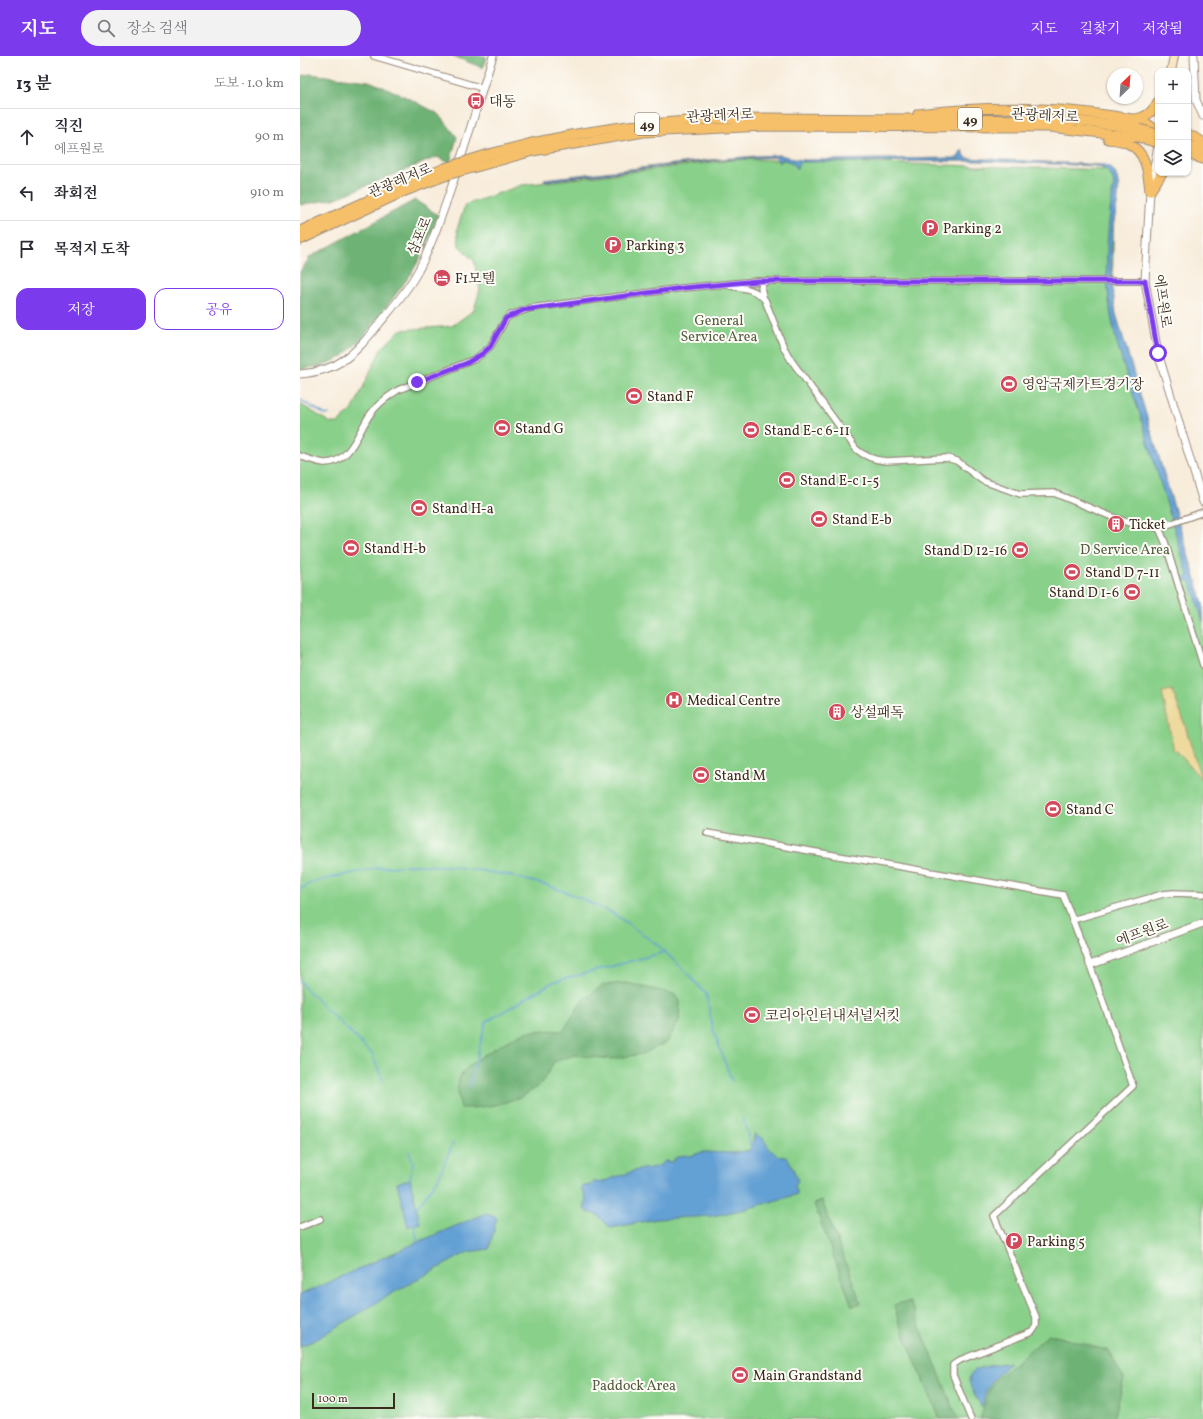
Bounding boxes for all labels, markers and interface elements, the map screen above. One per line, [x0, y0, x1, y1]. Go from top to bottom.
search box [81, 10, 361, 46]
text: 지도 [20, 17, 57, 43]
icon: search [95, 17, 117, 39]
text: 장소 검색 [127, 19, 188, 40]
text: 지도 [1031, 20, 1058, 39]
text: 길찾기 [1080, 20, 1120, 39]
text: 저장됨 [1142, 20, 1183, 39]
north arrow [1107, 68, 1143, 104]
map controls [1155, 68, 1191, 176]
button: + [1155, 68, 1191, 104]
text: 13 분 [16, 73, 51, 96]
text: 도보 · 1.0 km [214, 75, 284, 93]
bus stop icon: 대동 [466, 91, 486, 111]
place label: 대동 [489, 93, 517, 112]
button: − [1155, 104, 1191, 140]
street label: 관광레저로 [686, 105, 755, 128]
street label: 관광레저로 [1011, 105, 1080, 128]
road number: 49 [958, 108, 982, 130]
road number: 49 [635, 113, 659, 135]
text: 직진 [54, 117, 83, 138]
icon: ahead [16, 126, 38, 148]
text: 90 m [255, 128, 284, 146]
button: layers [1155, 140, 1191, 176]
text: 에프원로 [54, 141, 104, 159]
street label: 관광레저로 [366, 159, 436, 203]
icon: left [16, 182, 38, 204]
text: 좌회전 [54, 184, 97, 205]
text: 910 m [250, 184, 284, 202]
street label: 삼포로 [404, 214, 437, 259]
parking icon: Parking 2 [920, 218, 940, 238]
place label: Parking 2 [943, 220, 1002, 239]
parking icon: Parking 3 [603, 235, 623, 255]
place label: Parking 3 [626, 237, 684, 256]
icon: arrive [16, 238, 38, 260]
text: 목적지 도착 [54, 240, 129, 261]
hotel icon: F1모텔 [432, 268, 452, 288]
place label: F1모텔 [455, 270, 495, 289]
street label: 에프원로 [1148, 273, 1175, 330]
button: 저장 [16, 288, 146, 330]
button: 공유 [154, 288, 284, 330]
park label: General Service Area [681, 312, 757, 347]
route start [1149, 344, 1167, 362]
route end [408, 373, 426, 391]
sports icon: 영암국제카트경기장 [999, 374, 1019, 394]
place label: 영암국제카트경기장 [1022, 376, 1144, 395]
sports icon: Stand F [624, 386, 644, 406]
place label: Stand F [647, 388, 694, 407]
sports icon: Stand G [492, 418, 512, 438]
place label: Stand G [515, 420, 564, 439]
sports icon: Stand E-c 6-11 [741, 420, 761, 440]
place label: Stand E-c 6-11 [764, 422, 850, 441]
sports icon: Stand E-c 1-5 [777, 470, 797, 490]
place label: Stand E-c 1-5 [800, 472, 879, 491]
sports icon: Stand H-a [409, 498, 429, 518]
place label: Stand H-a [432, 500, 494, 519]
sports icon: Stand E-b [809, 509, 829, 529]
place label: Stand E-b [832, 511, 892, 530]
building icon: Ticket [1106, 514, 1126, 534]
place label: Ticket [1129, 516, 1166, 535]
sports icon: Stand H-b [341, 538, 361, 558]
place label: Stand H-b [364, 540, 426, 559]
sports icon: Stand D 12-16 [1010, 540, 1030, 560]
park label: D Service Area [1080, 541, 1170, 560]
place label: Stand D 12-16 [924, 542, 1007, 561]
sports icon: Stand D 7-11 [1062, 562, 1082, 582]
place label: Stand D 7-11 [1085, 564, 1160, 583]
sports icon: Stand D 1-6 [1122, 582, 1142, 602]
place label: Stand D 1-6 [1049, 584, 1119, 603]
hospital icon: Medical Centre [664, 690, 684, 710]
place label: Medical Centre [687, 692, 781, 711]
building icon: 상설패독 [827, 702, 847, 722]
place label: 상설패독 [850, 704, 904, 723]
sports icon: Stand M [691, 765, 711, 785]
place label: Stand M [714, 767, 766, 786]
sports icon: Stand C [1043, 799, 1063, 819]
place label: Stand C [1066, 801, 1114, 820]
street label: 에프원로 [1114, 915, 1172, 952]
sports icon: 코리아인터내셔널서킷 [742, 1005, 762, 1025]
place label: 코리아인터내셔널서킷 [765, 1007, 900, 1026]
parking icon: Parking 5 [1004, 1231, 1024, 1251]
place label: Parking 5 [1027, 1233, 1085, 1252]
sports icon: Main Grandstand [730, 1365, 750, 1385]
place label: Main Grandstand [753, 1367, 862, 1386]
park label: Paddock Area [592, 1377, 676, 1396]
scale bar [312, 1391, 395, 1410]
text: 100 m [318, 1392, 348, 1407]

